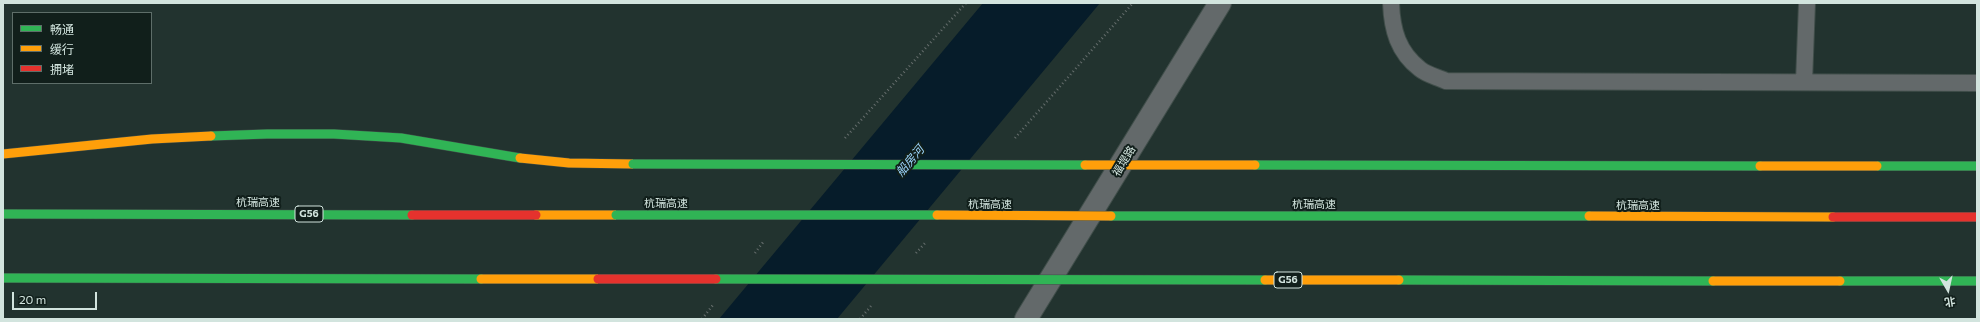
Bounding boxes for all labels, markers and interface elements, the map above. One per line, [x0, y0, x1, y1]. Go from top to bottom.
legend [12, 12, 152, 84]
text: 畅通 [50, 22, 74, 36]
text: 缓行 [50, 42, 74, 56]
text: 拥堵 [50, 62, 74, 76]
water label: 船房河 [893, 143, 927, 179]
street label: 福堤路 [1110, 143, 1138, 179]
street label: 杭瑞高速 [236, 195, 280, 209]
street label: 杭瑞高速 [644, 196, 688, 210]
street label: 杭瑞高速 [968, 197, 1012, 211]
street label: 杭瑞高速 [1292, 197, 1336, 211]
street label: 杭瑞高速 [1616, 198, 1660, 212]
road number: G56 [295, 206, 323, 222]
north arrow [1928, 270, 1968, 310]
road number: G56 [1274, 272, 1302, 288]
scale bar [14, 284, 99, 310]
text: 20 m [19, 292, 46, 306]
text: 北 [1944, 295, 1956, 310]

